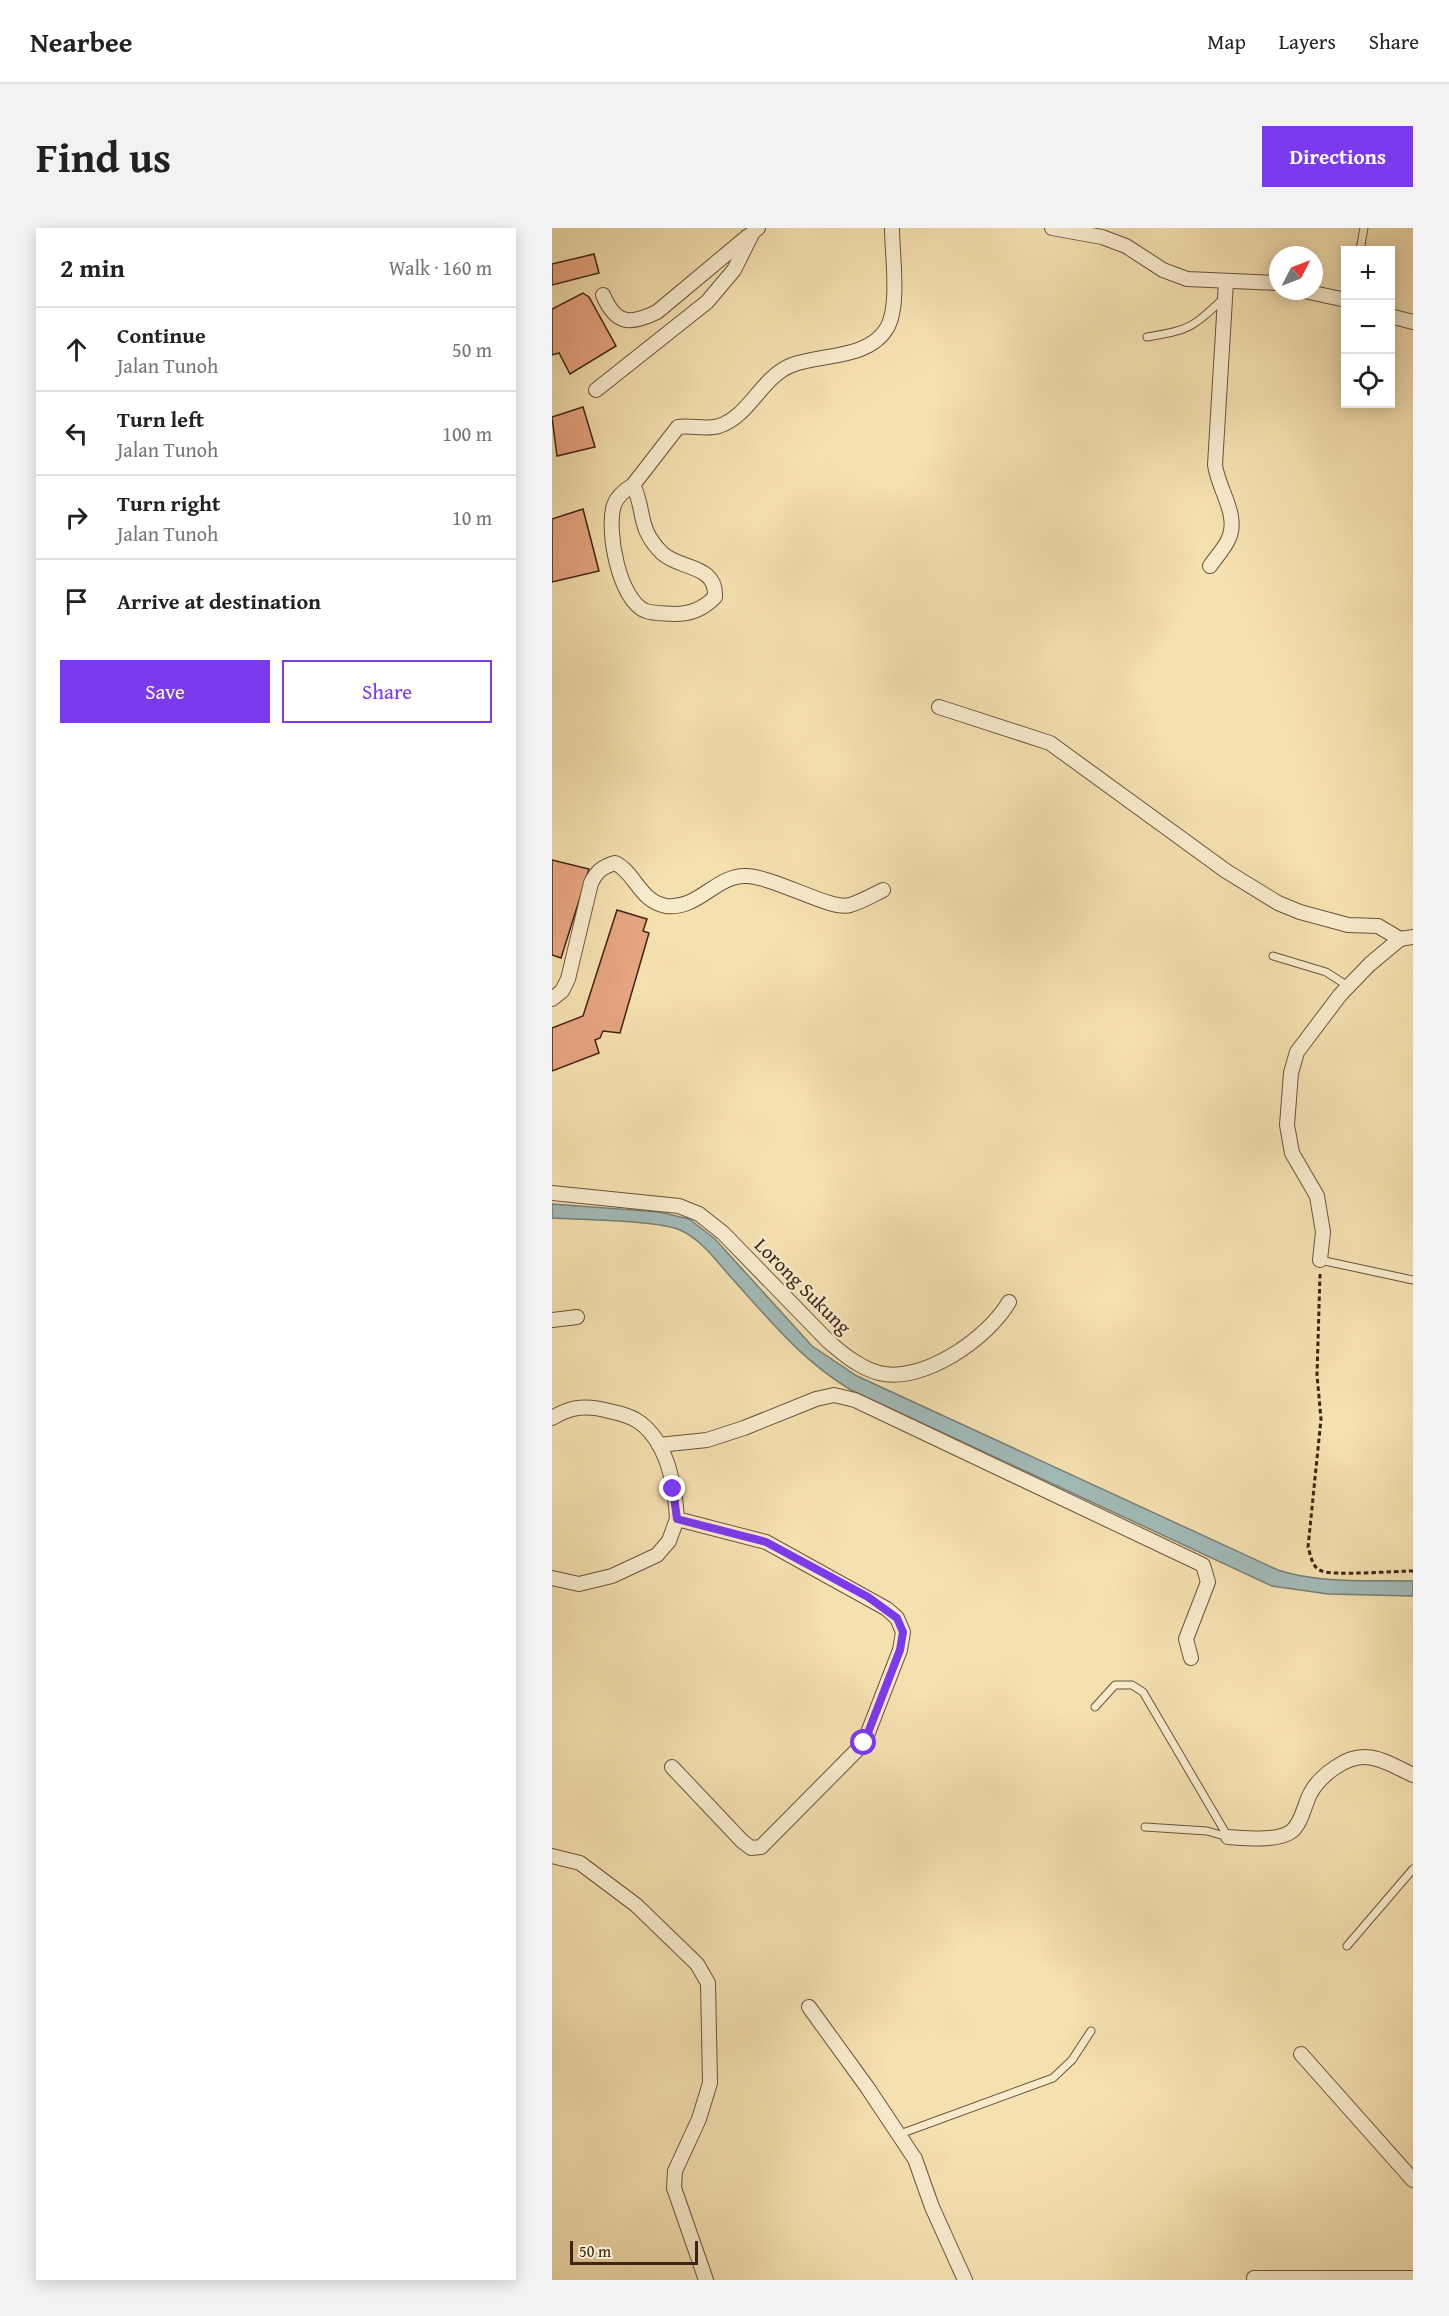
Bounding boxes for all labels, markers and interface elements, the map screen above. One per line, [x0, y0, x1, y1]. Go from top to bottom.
text: Nearbee [30, 21, 133, 62]
text: Map [1207, 26, 1246, 57]
text: Layers [1279, 26, 1336, 57]
text: Share [1369, 26, 1419, 57]
text: Find us [36, 126, 171, 187]
button: Directions [1262, 126, 1413, 187]
north arrow [1269, 246, 1323, 300]
map controls [1341, 246, 1395, 408]
button: + [1341, 246, 1395, 300]
text: 2 min [60, 248, 125, 287]
text: Walk · 160 m [389, 253, 492, 282]
button: − [1341, 300, 1395, 354]
text: Continue [117, 319, 206, 351]
icon: ahead [60, 333, 93, 366]
text: 50 m [452, 335, 492, 364]
text: Jalan Tunoh [117, 351, 218, 380]
button: locate [1341, 354, 1395, 408]
text: Turn left [117, 403, 204, 435]
icon: left [60, 417, 93, 450]
text: 100 m [442, 419, 492, 448]
text: Jalan Tunoh [117, 435, 218, 464]
text: Turn right [117, 487, 220, 519]
icon: right [60, 501, 93, 534]
text: 10 m [452, 503, 492, 532]
text: Jalan Tunoh [117, 519, 218, 548]
icon: arrive [60, 585, 93, 618]
text: Arrive at destination [117, 585, 321, 617]
button: Save [60, 660, 270, 723]
button: Share [282, 660, 492, 723]
street label: Lorong Sukung [748, 1231, 858, 1341]
route end [659, 1475, 685, 1501]
route start [850, 1729, 876, 1755]
scale bar [570, 2238, 698, 2266]
text: 50 m [579, 2239, 611, 2263]

